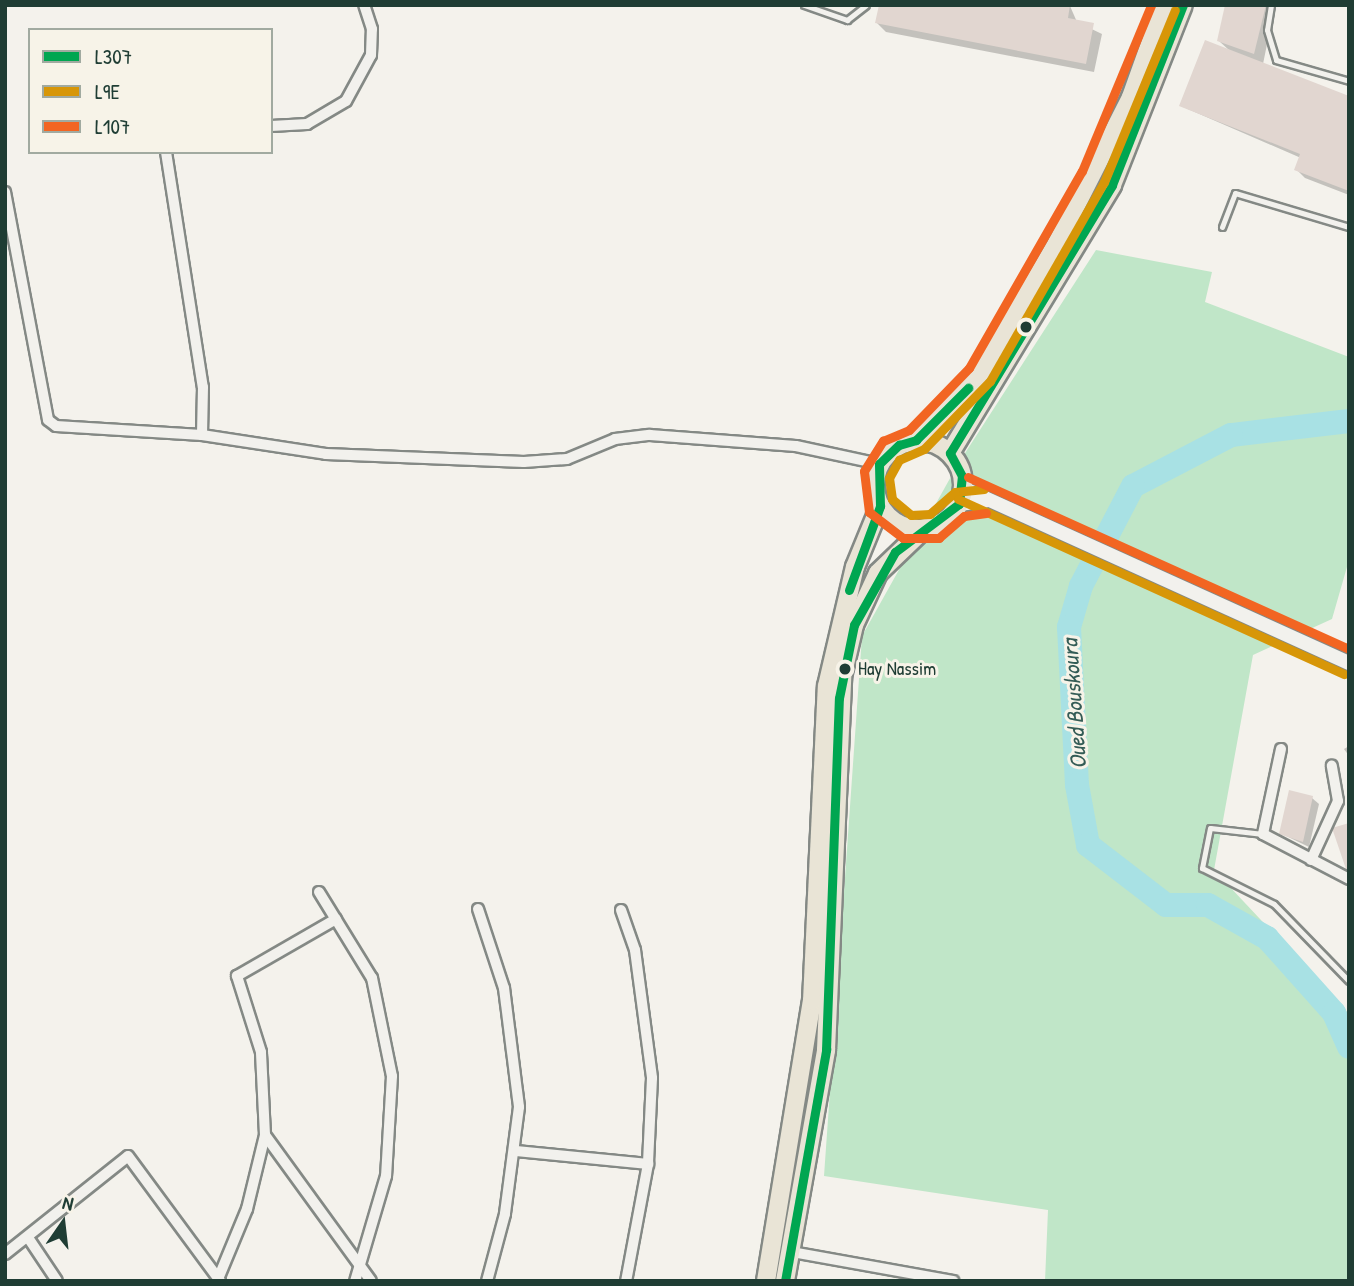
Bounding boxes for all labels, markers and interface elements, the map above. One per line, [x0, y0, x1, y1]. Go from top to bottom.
legend [28, 28, 273, 154]
text: L307 [95, 42, 132, 71]
text: L9E [95, 77, 120, 106]
text: L107 [95, 112, 130, 141]
unlabelled marker [1019, 320, 1033, 334]
water label: Oued Bouskoura [1056, 638, 1092, 770]
place label: Hay Nassim [858, 658, 936, 680]
marker: Hay Nassim [838, 662, 852, 676]
north arrow [28, 1188, 98, 1258]
text: N [60, 1189, 76, 1216]

